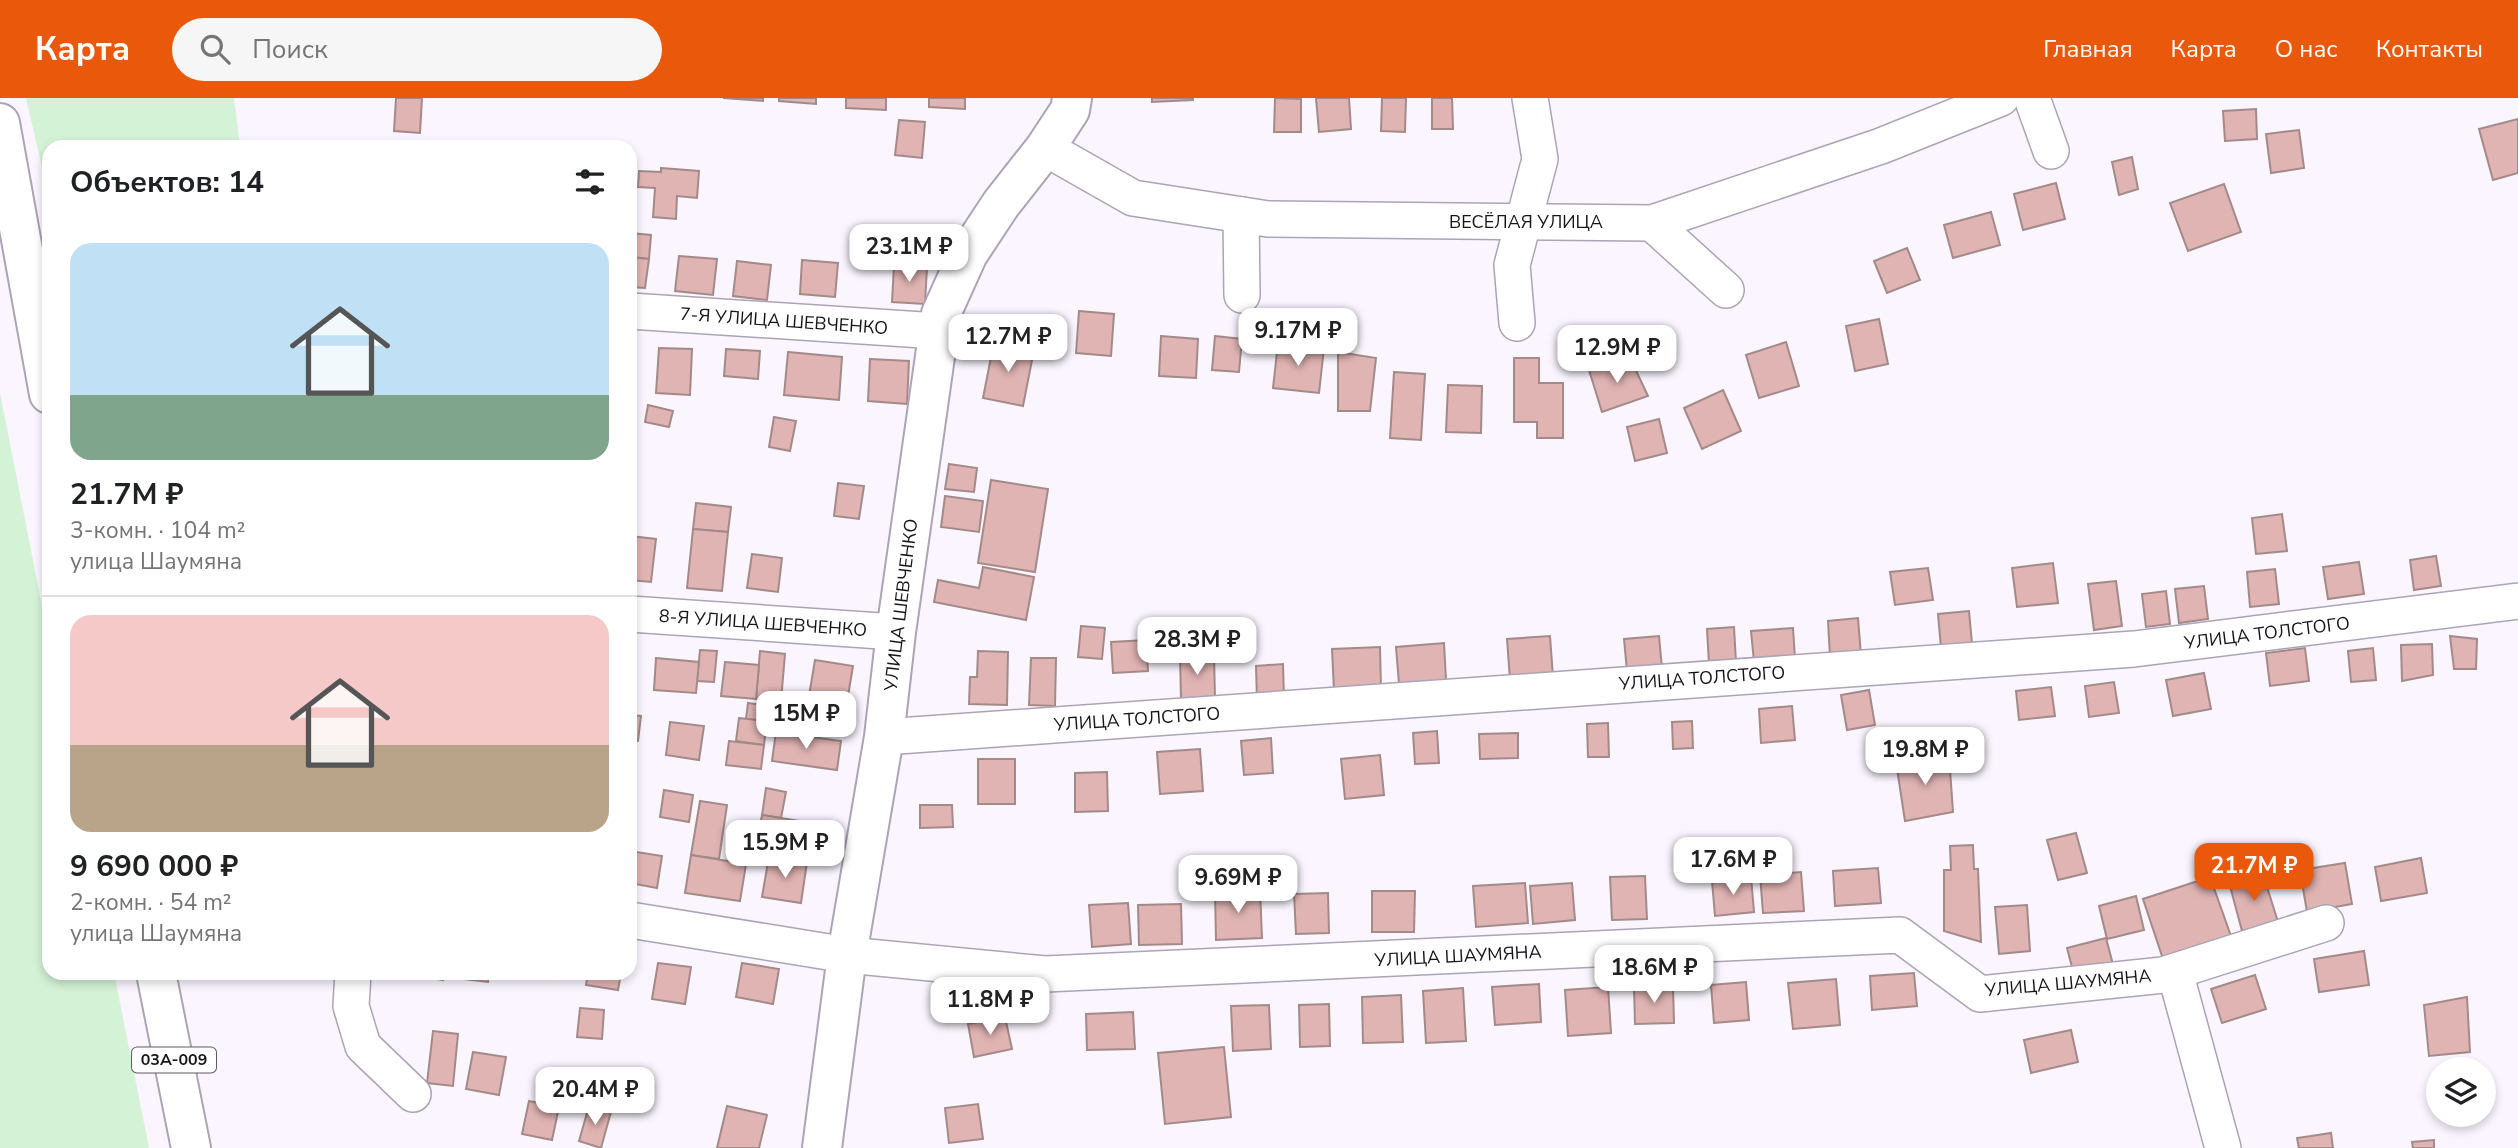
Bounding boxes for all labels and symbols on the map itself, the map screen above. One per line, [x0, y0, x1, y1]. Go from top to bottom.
street label: ВЕСЁЛАЯ УЛИЦА [1449, 210, 1603, 234]
pin: 23.1M ₽ [844, 225, 974, 284]
street label: 7-Я УЛИЦА ШЕВЧЕНКО [679, 302, 889, 340]
pin: 9.17M ₽ [1233, 308, 1363, 368]
pin: 12.7M ₽ [943, 314, 1073, 374]
pin: 12.9M ₽ [1552, 326, 1682, 385]
street label: УЛИЦА ШЕВЧЕНКО [878, 517, 923, 694]
street label: 8-Я УЛИЦА ШЕВЧЕНКО [658, 604, 868, 642]
street label: УЛИЦА ТОЛСТОГО [2182, 611, 2351, 655]
pin: 28.3M ₽ [1132, 618, 1262, 677]
street label: УЛИЦА ТОЛСТОГО [1617, 660, 1786, 696]
pin: 15M ₽ [757, 692, 855, 751]
street label: УЛИЦА ТОЛСТОГО [1052, 701, 1221, 737]
pin: 19.8M ₽ [1860, 728, 1990, 787]
pin: 15.9M ₽ [720, 820, 850, 880]
pin: 17.6M ₽ [1668, 838, 1798, 897]
pin: 21.7M ₽ [2189, 844, 2319, 903]
pin: 9.69M ₽ [1173, 856, 1303, 915]
street label: УЛИЦА ШАУМЯНА [1373, 940, 1542, 972]
pin: 18.6M ₽ [1589, 946, 1719, 1005]
street label: УЛИЦА ШАУМЯНА [1983, 964, 2152, 1002]
pin: 11.8M ₽ [925, 978, 1055, 1037]
road number: 03А-009 [132, 1048, 216, 1072]
pin: 20.4M ₽ [530, 1068, 660, 1127]

